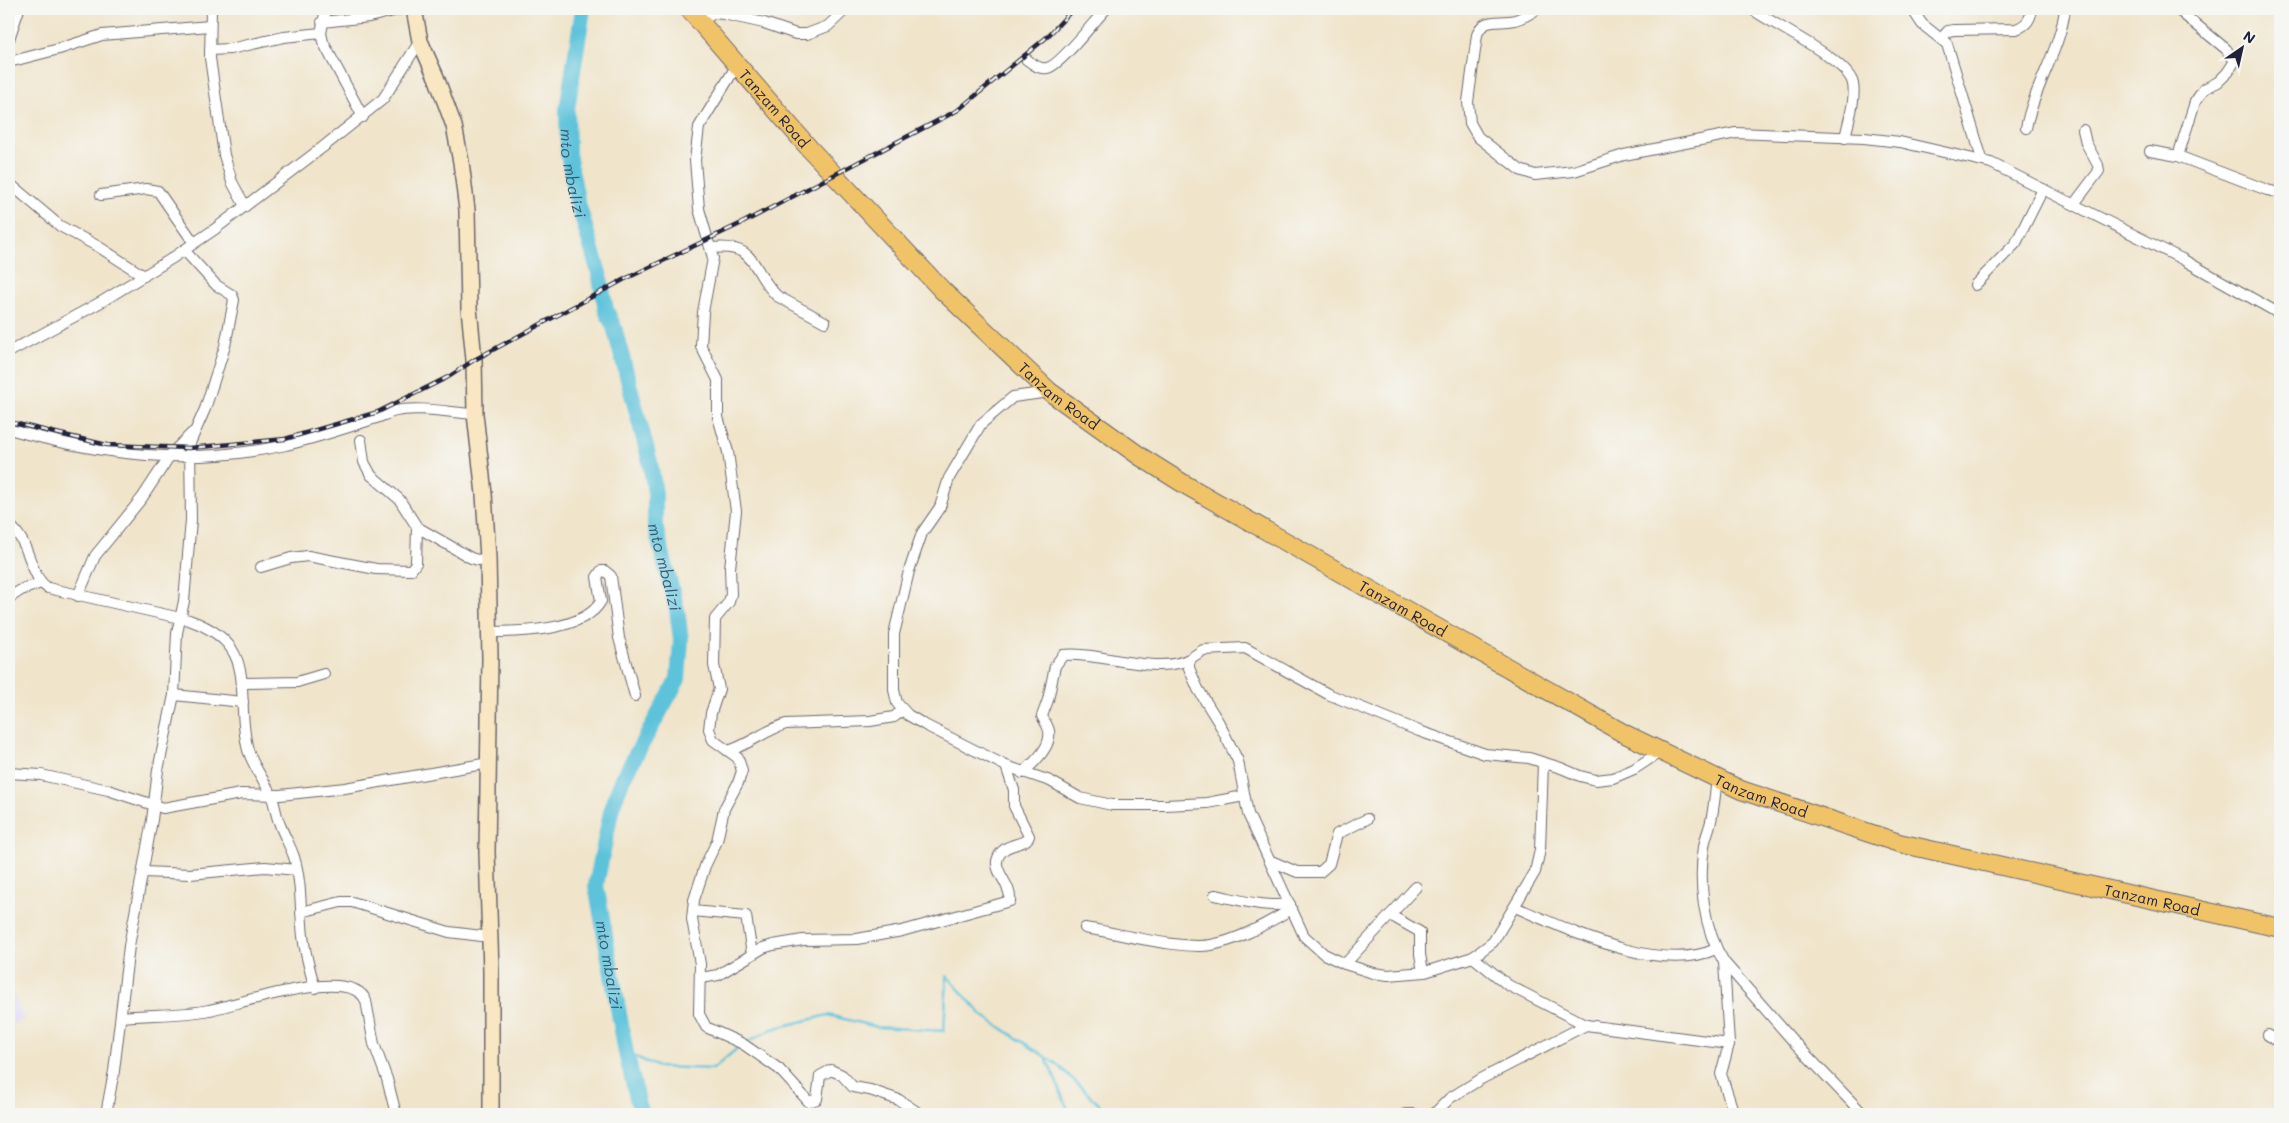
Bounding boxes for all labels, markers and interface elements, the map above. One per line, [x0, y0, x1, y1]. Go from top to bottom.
north arrow [2216, 22, 2266, 72]
text: N [2240, 26, 2259, 48]
street label: Tanzam Road [735, 65, 814, 152]
water label: mto mbalizi [557, 128, 592, 220]
street label: Tanzam Road [1014, 357, 1103, 434]
water label: mto mbalizi [644, 520, 687, 613]
street label: Tanzam Road [1355, 575, 1450, 641]
street label: Tanzam Road [1711, 769, 1810, 822]
street label: Tanzam Road [2102, 879, 2202, 920]
water label: mto mbalizi [592, 918, 629, 1011]

